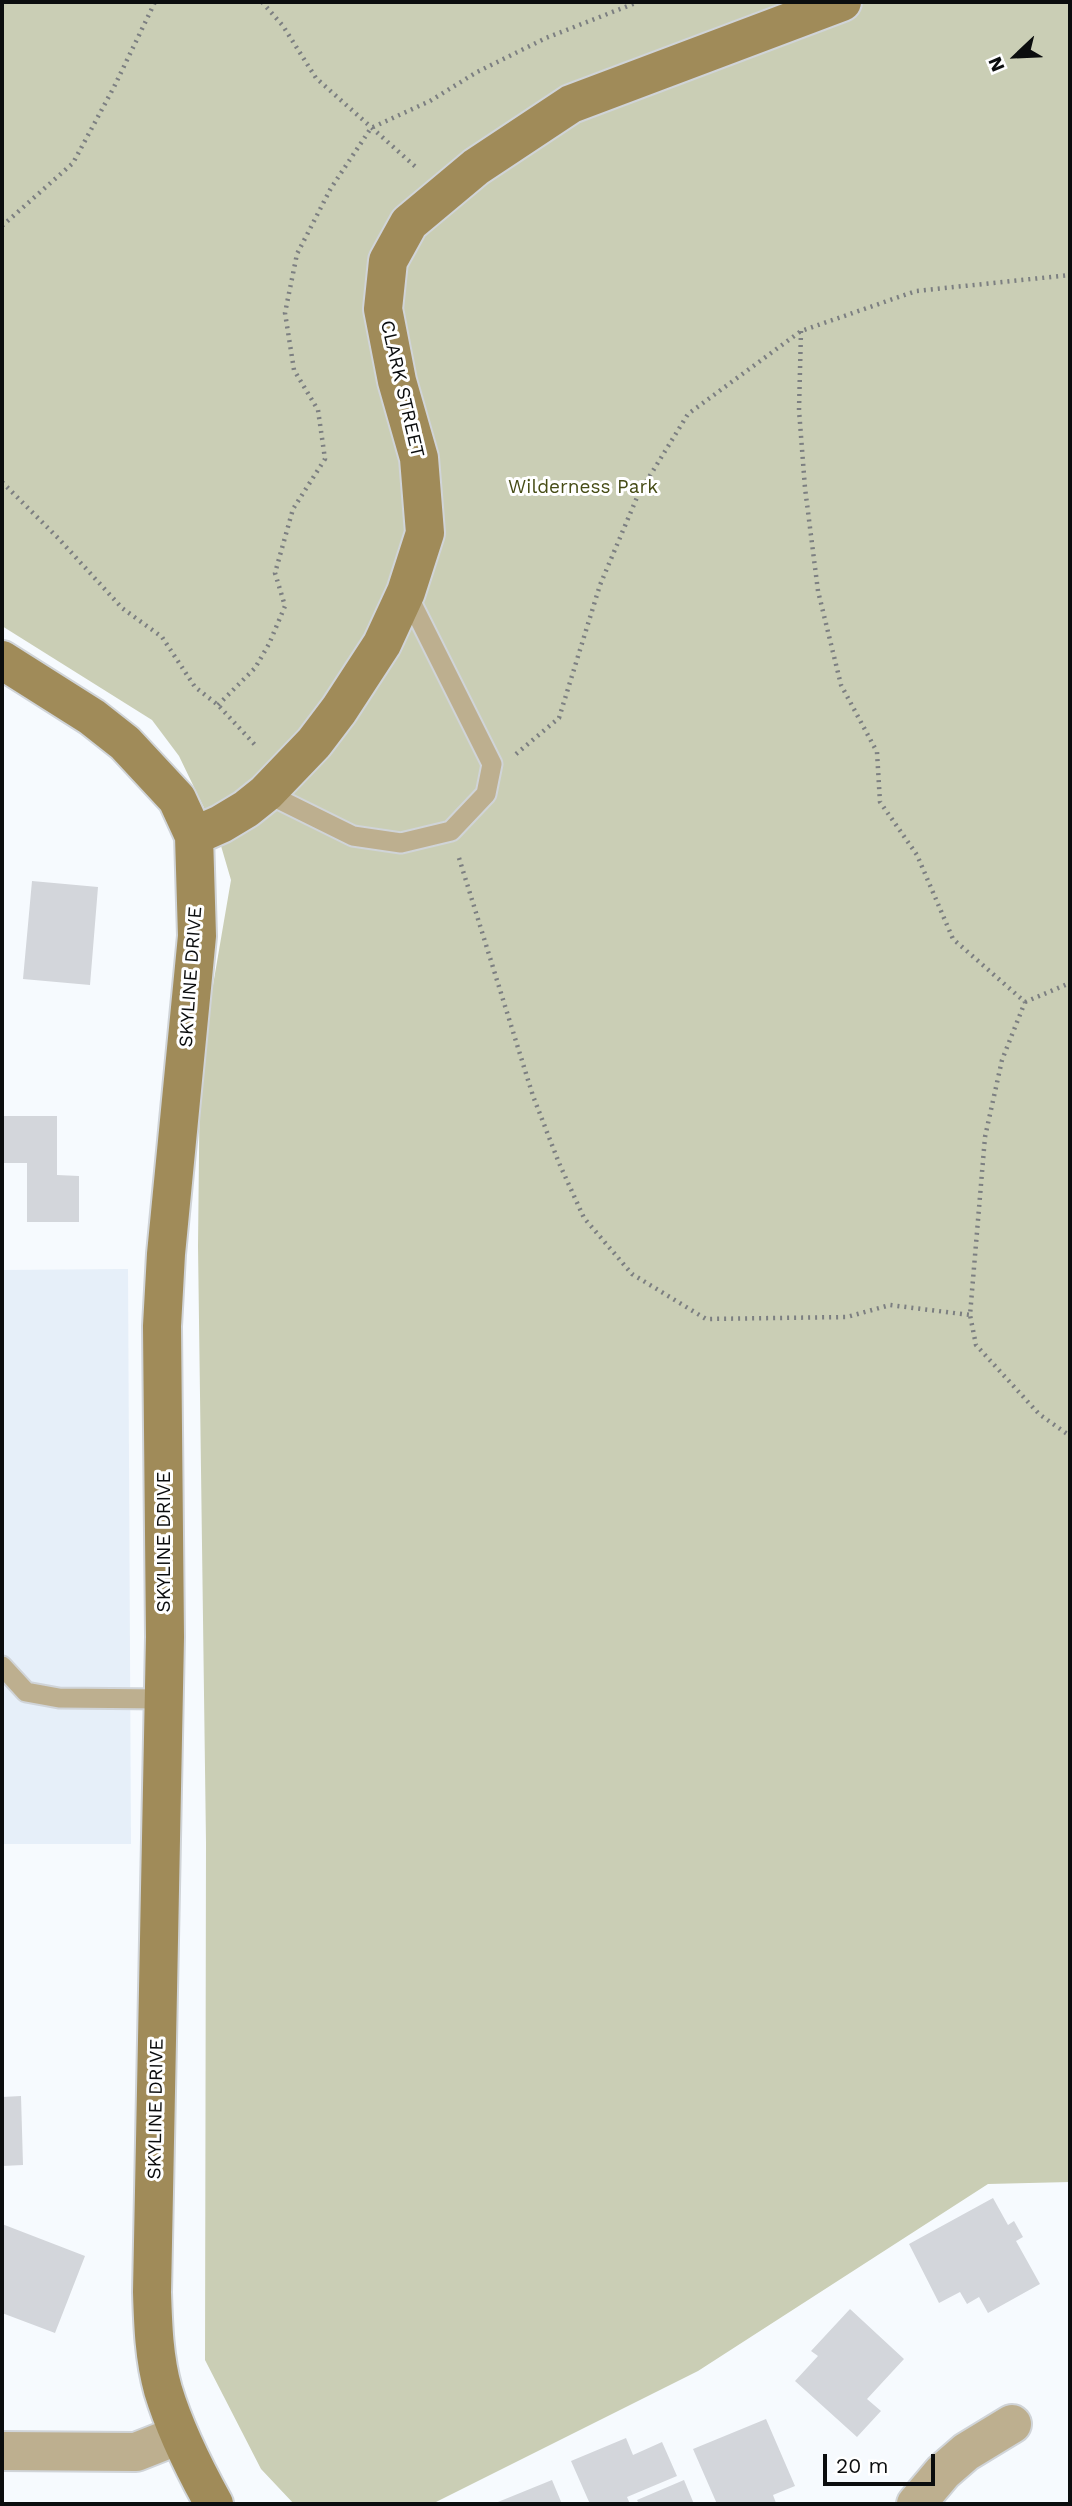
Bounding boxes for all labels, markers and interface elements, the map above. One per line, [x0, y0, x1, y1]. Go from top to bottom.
north arrow [981, 21, 1051, 91]
text: N [983, 53, 1010, 75]
street label: CLARK STREET [375, 318, 429, 460]
park label: Wilderness Park [508, 476, 658, 498]
street label: SKYLINE DRIVE [175, 906, 207, 1048]
street label: SKYLINE DRIVE [153, 1471, 175, 1613]
street label: SKYLINE DRIVE [143, 2038, 169, 2180]
scale bar [827, 2440, 939, 2484]
text: 20 m [836, 2453, 888, 2478]

